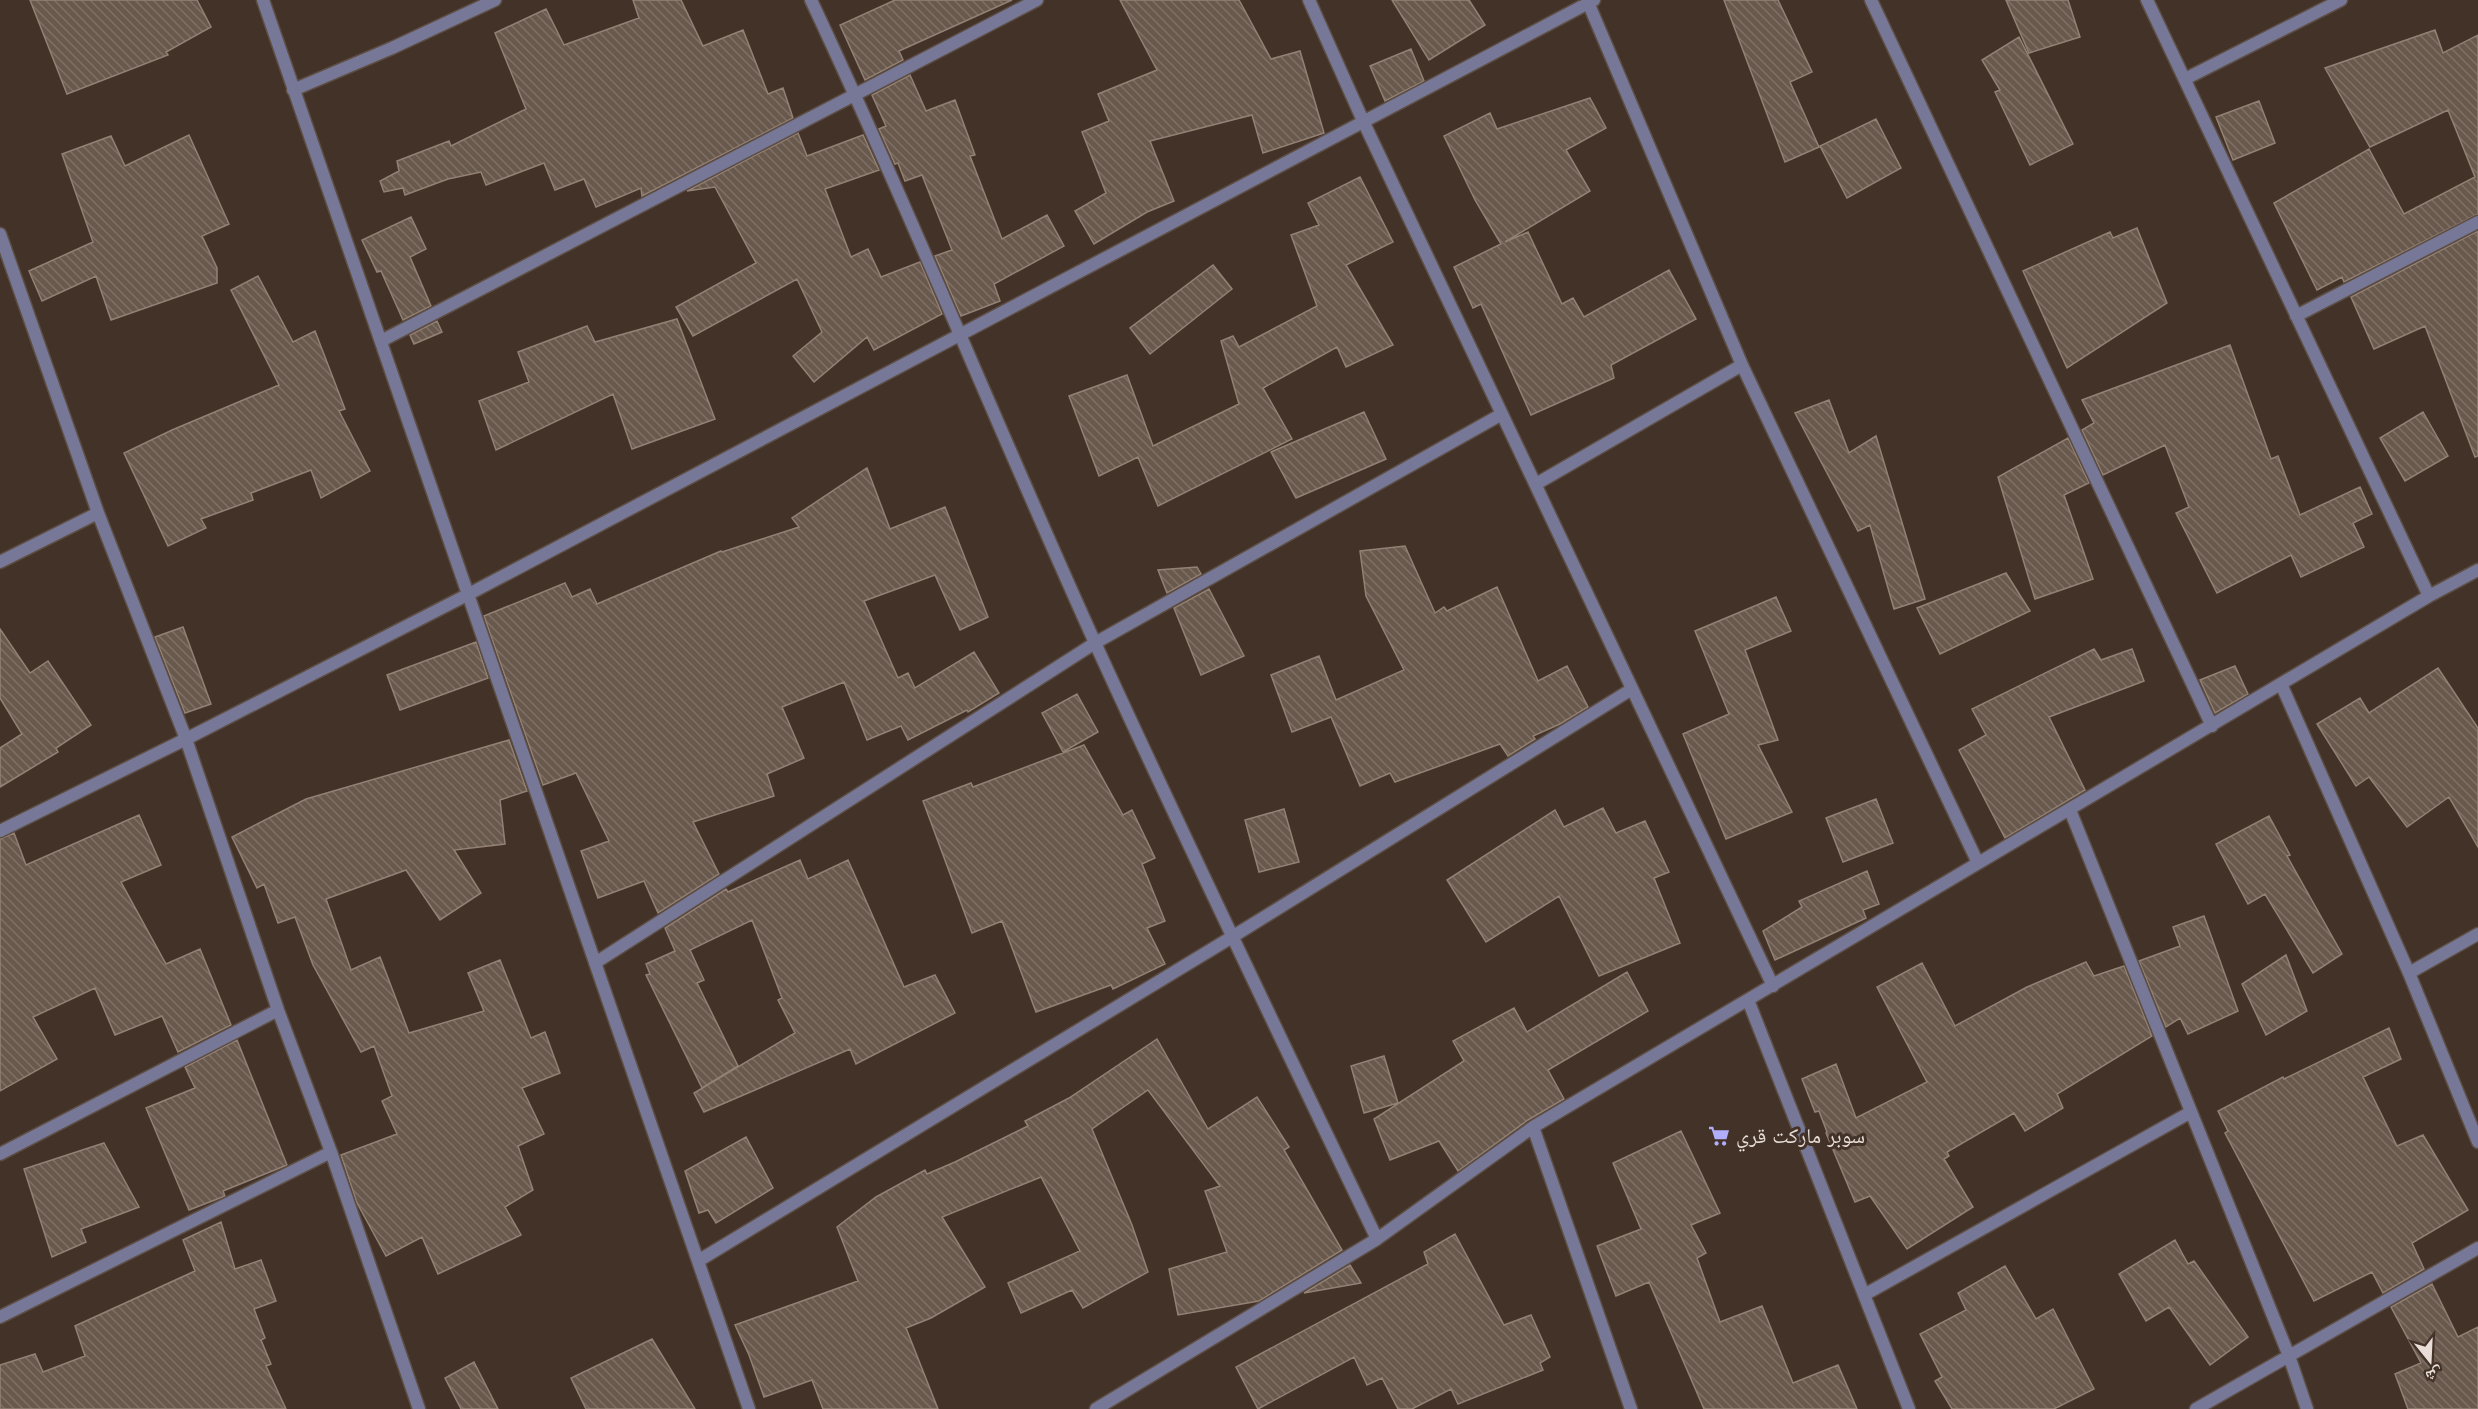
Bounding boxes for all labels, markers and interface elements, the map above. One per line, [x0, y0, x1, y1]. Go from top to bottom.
place label: سوبر ماركت قري [1736, 1123, 1865, 1152]
supermarket icon: سوبر ماركت قري [1707, 1124, 1731, 1148]
north arrow [2400, 1331, 2460, 1391]
text: ش [2423, 1363, 2446, 1387]

